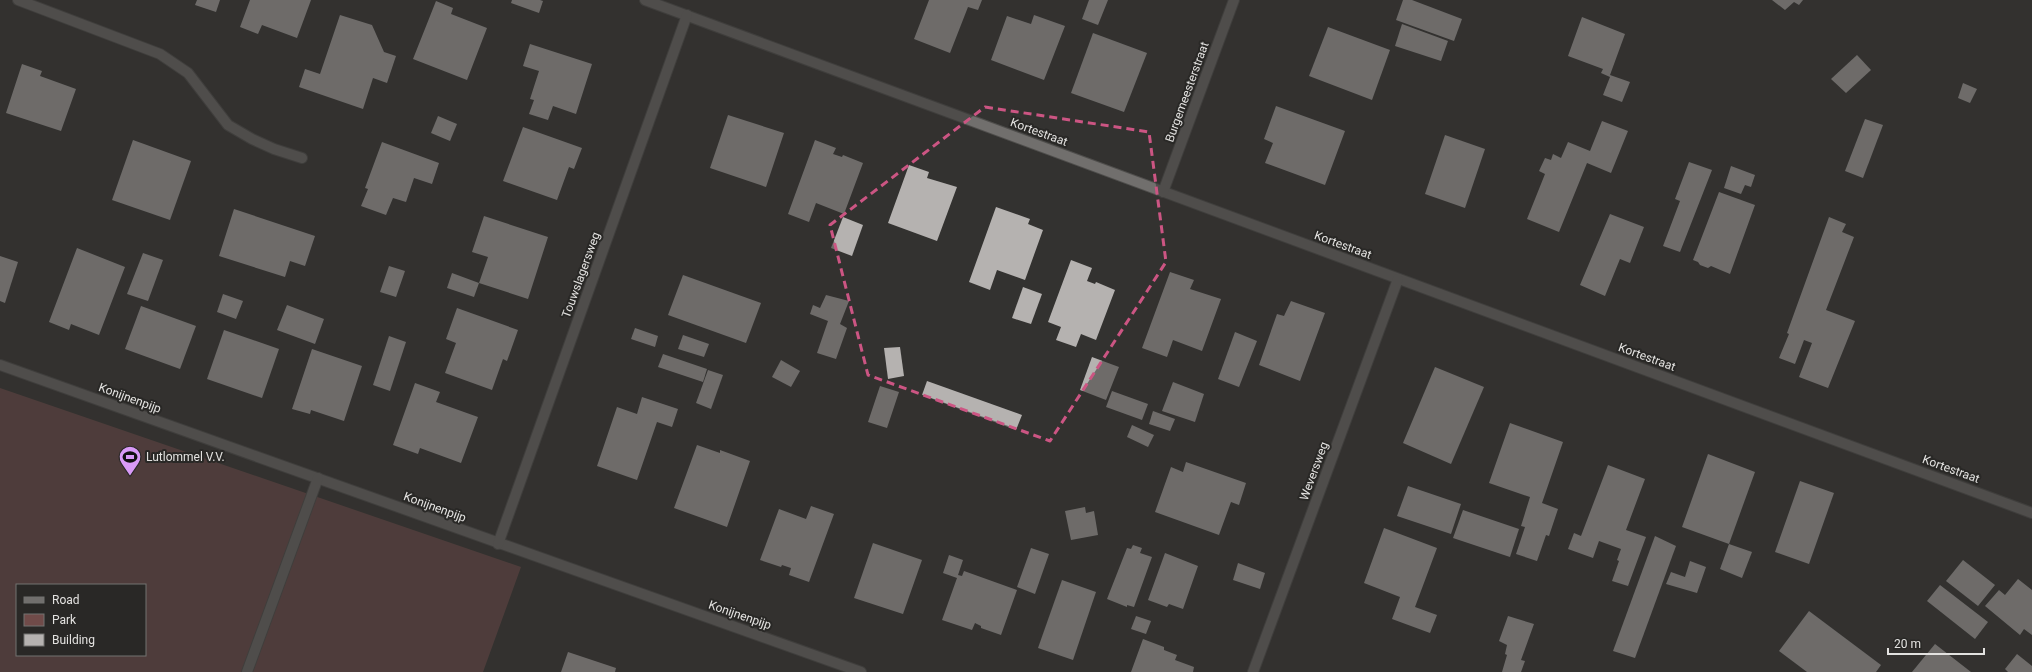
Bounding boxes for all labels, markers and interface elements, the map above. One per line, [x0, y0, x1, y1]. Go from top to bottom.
street label: Burgemeesterstraat [1162, 40, 1212, 144]
street label: Kortestraat [1009, 115, 1070, 149]
street label: Kortestraat [1313, 228, 1374, 262]
street label: Touwslagersweg [559, 230, 603, 320]
street label: Kortestraat [1617, 340, 1678, 374]
street label: Konijnenpijp [97, 380, 163, 416]
street label: Weversweg [1297, 440, 1331, 502]
sports icon: Lutlommel V.V. [117, 444, 143, 477]
place label: Lutlommel V.V. [146, 450, 225, 464]
street label: Kortestraat [1921, 452, 1982, 486]
street label: Konijnenpijp [402, 489, 468, 525]
legend [16, 584, 146, 656]
text: Road [52, 593, 80, 607]
street label: Konijnenpijp [707, 598, 773, 632]
text: Park [52, 613, 77, 627]
scale bar [1888, 630, 1984, 656]
text: Building [52, 633, 95, 647]
text: 20 m [1894, 637, 1921, 651]

